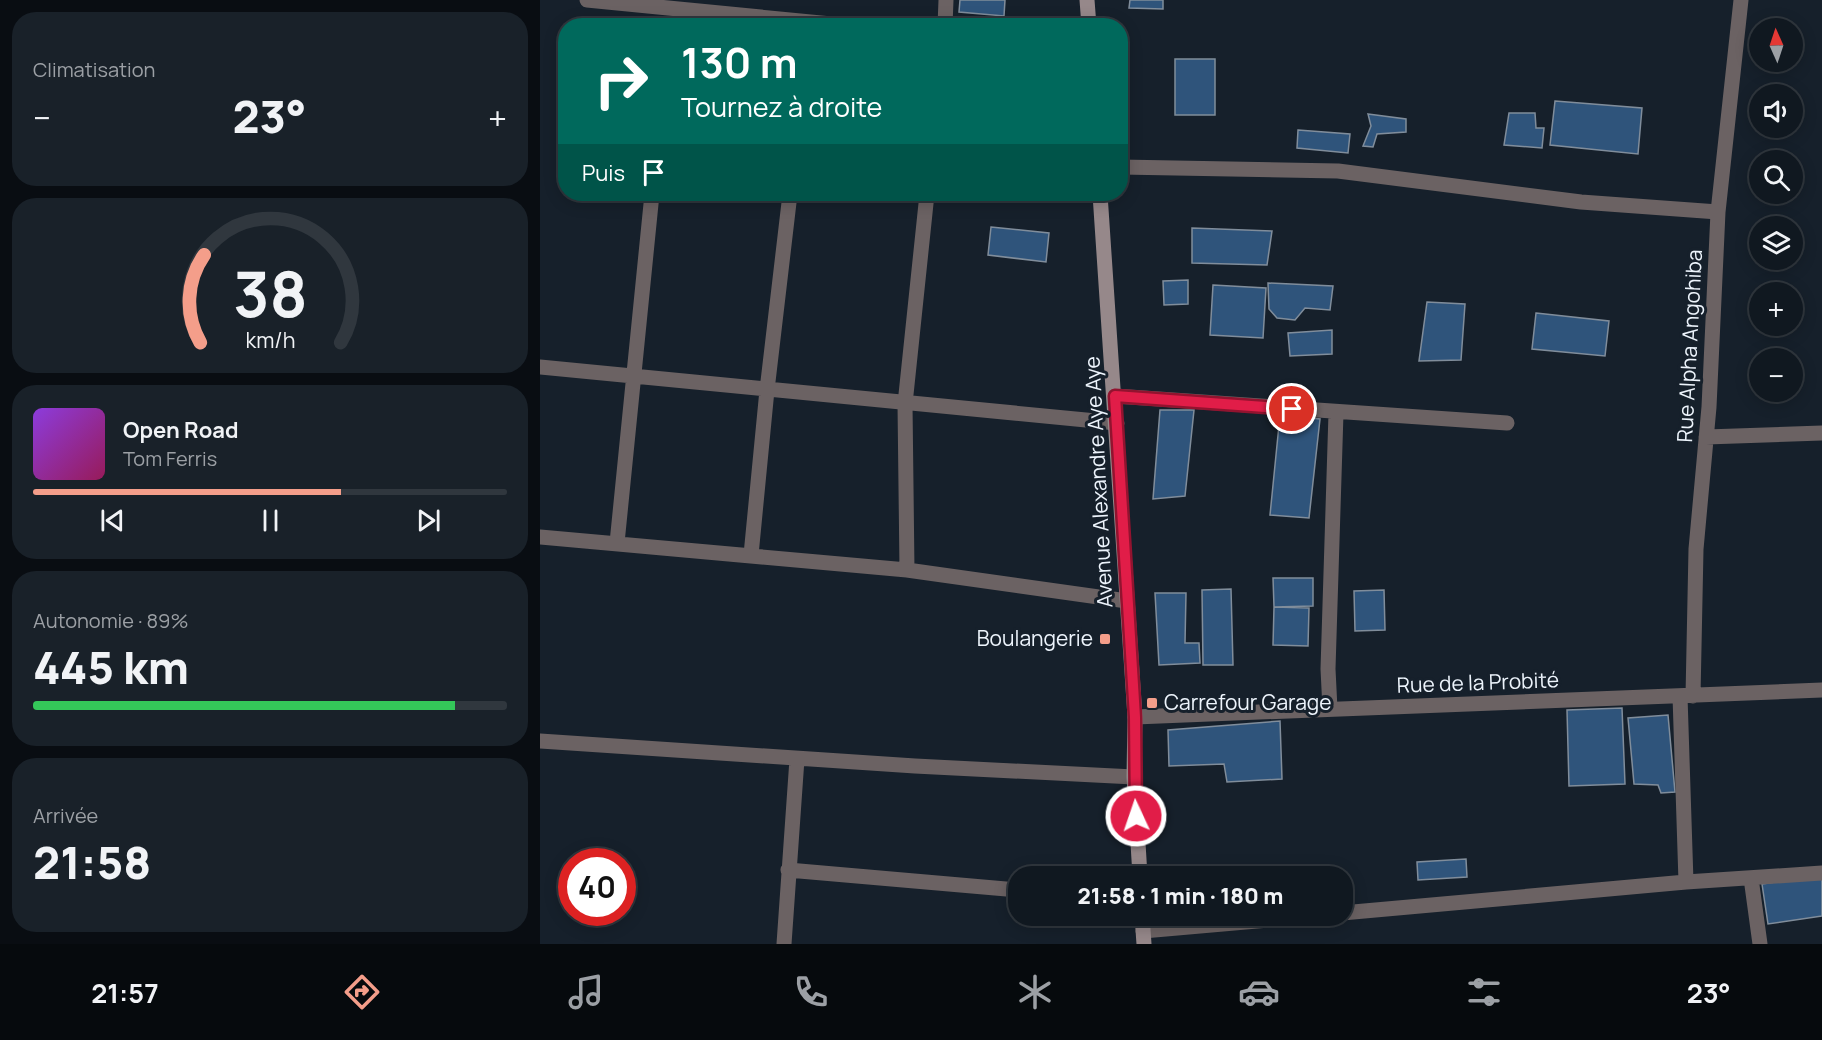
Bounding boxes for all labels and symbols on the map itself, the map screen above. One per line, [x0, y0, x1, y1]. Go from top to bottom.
north arrow [1749, 18, 1803, 72]
street label: Rue Alpha Angohiba [1670, 249, 1708, 443]
street label: Avenue Alexandre Aye Aye [1077, 356, 1119, 608]
pin [1266, 383, 1317, 434]
place label: Boulangerie [977, 624, 1093, 652]
marker: Boulangerie [1098, 632, 1112, 646]
street label: Rue de la Probité [1396, 665, 1560, 699]
place label: Carrefour Garage [1164, 688, 1332, 716]
marker: Carrefour Garage [1145, 696, 1159, 710]
position arrow [1104, 784, 1168, 848]
speed limit sign: 40 [558, 848, 636, 926]

